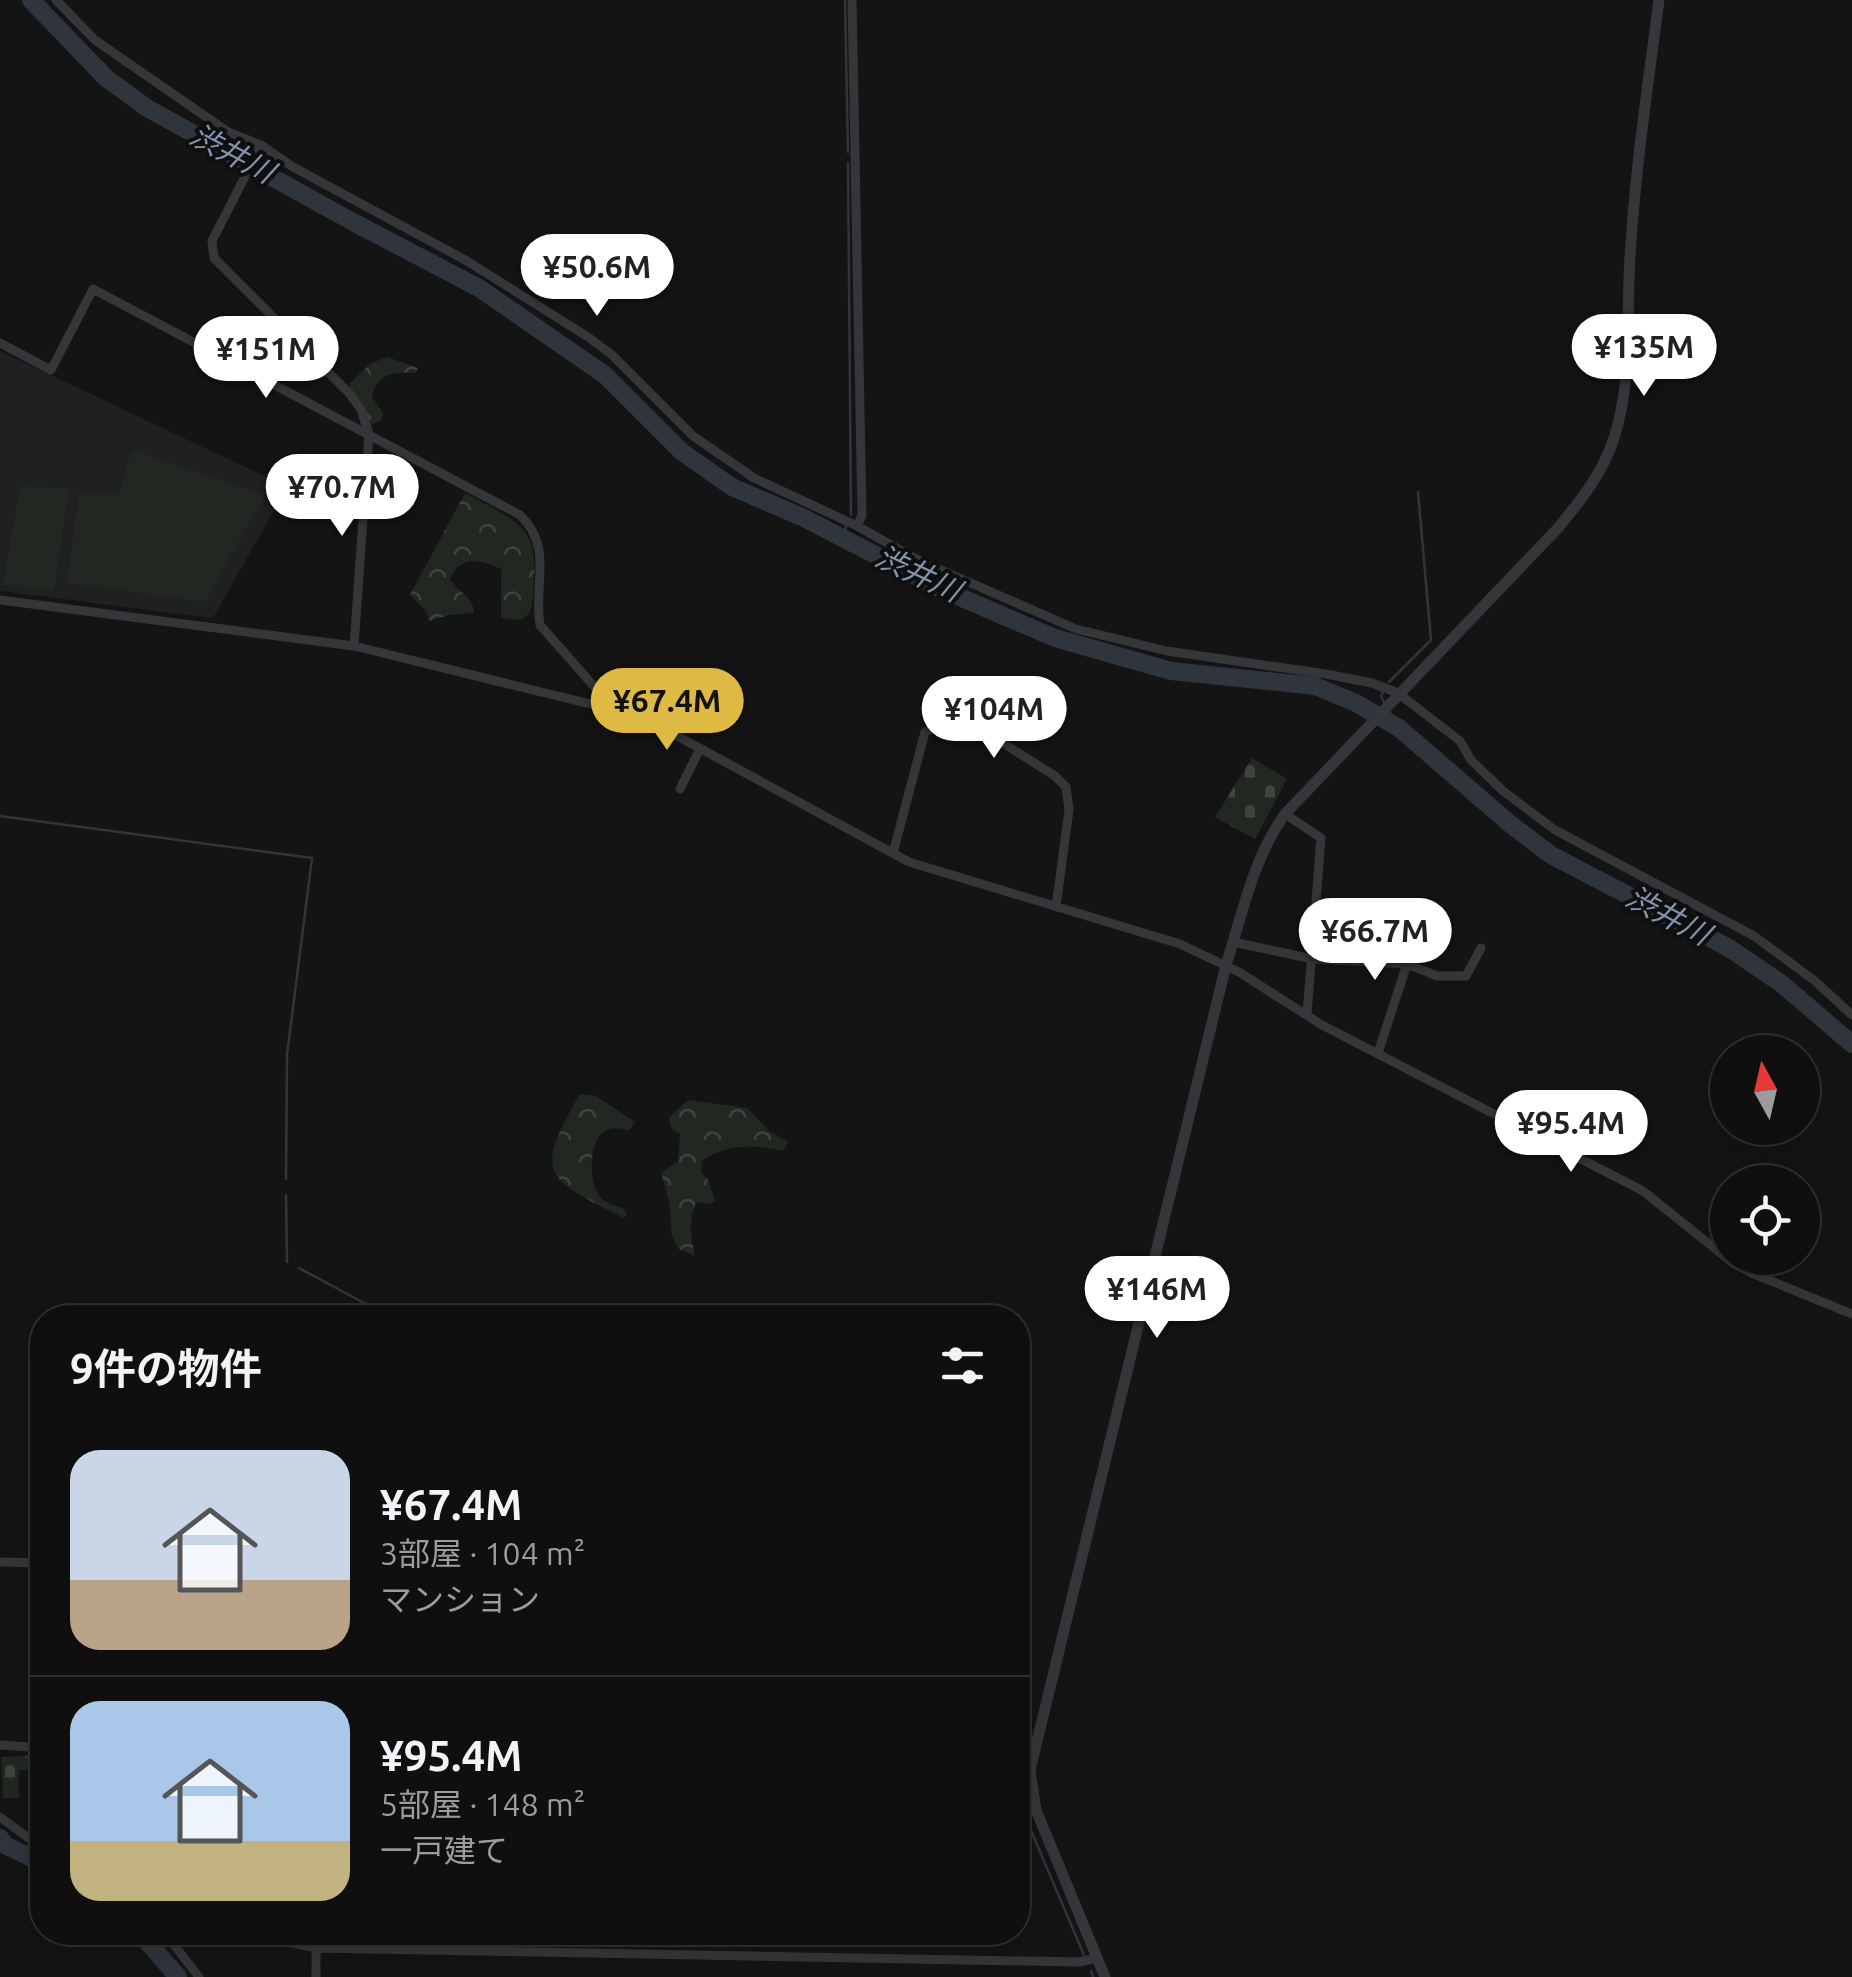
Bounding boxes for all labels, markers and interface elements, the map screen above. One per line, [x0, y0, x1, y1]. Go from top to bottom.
water label: 渋井川 [185, 117, 283, 191]
pin: ¥50.6M [516, 234, 678, 319]
text: ¥50.6M [543, 248, 651, 284]
pin: ¥135M [1574, 314, 1714, 399]
pin: ¥151M [196, 316, 336, 401]
text: ¥135M [1594, 328, 1694, 364]
text: ¥151M [216, 330, 316, 366]
pin: ¥70.7M [261, 454, 423, 539]
text: ¥70.7M [288, 468, 396, 504]
water label: 渋井川 [870, 539, 969, 609]
pin: ¥67.4M [586, 668, 748, 753]
pin: ¥104M [924, 676, 1064, 761]
text: ¥67.4M [613, 682, 721, 718]
text: ¥104M [944, 690, 1044, 726]
water label: 渋井川 [1621, 879, 1719, 953]
pin: ¥66.7M [1294, 898, 1456, 983]
text: ¥66.7M [1321, 912, 1429, 948]
north arrow [1710, 1035, 1820, 1145]
map controls [1710, 1035, 1820, 1275]
pin: ¥95.4M [1490, 1090, 1652, 1175]
text: ¥95.4M [1517, 1104, 1625, 1140]
button: locate [1710, 1165, 1820, 1275]
pin: ¥146M [1087, 1256, 1227, 1341]
text: ¥146M [1107, 1270, 1207, 1306]
icon: filters [935, 1338, 990, 1393]
text: 9件の物件 [70, 1345, 262, 1392]
text: ¥67.4M [380, 1481, 522, 1528]
icon: home [150, 1490, 270, 1610]
text: 3部屋 · 104 m² [380, 1535, 585, 1571]
text: マンション [380, 1581, 540, 1617]
text: ¥95.4M [380, 1732, 522, 1779]
icon: home [150, 1741, 270, 1861]
text: 5部屋 · 148 m² [380, 1786, 585, 1822]
text: 一戸建て [380, 1832, 508, 1868]

